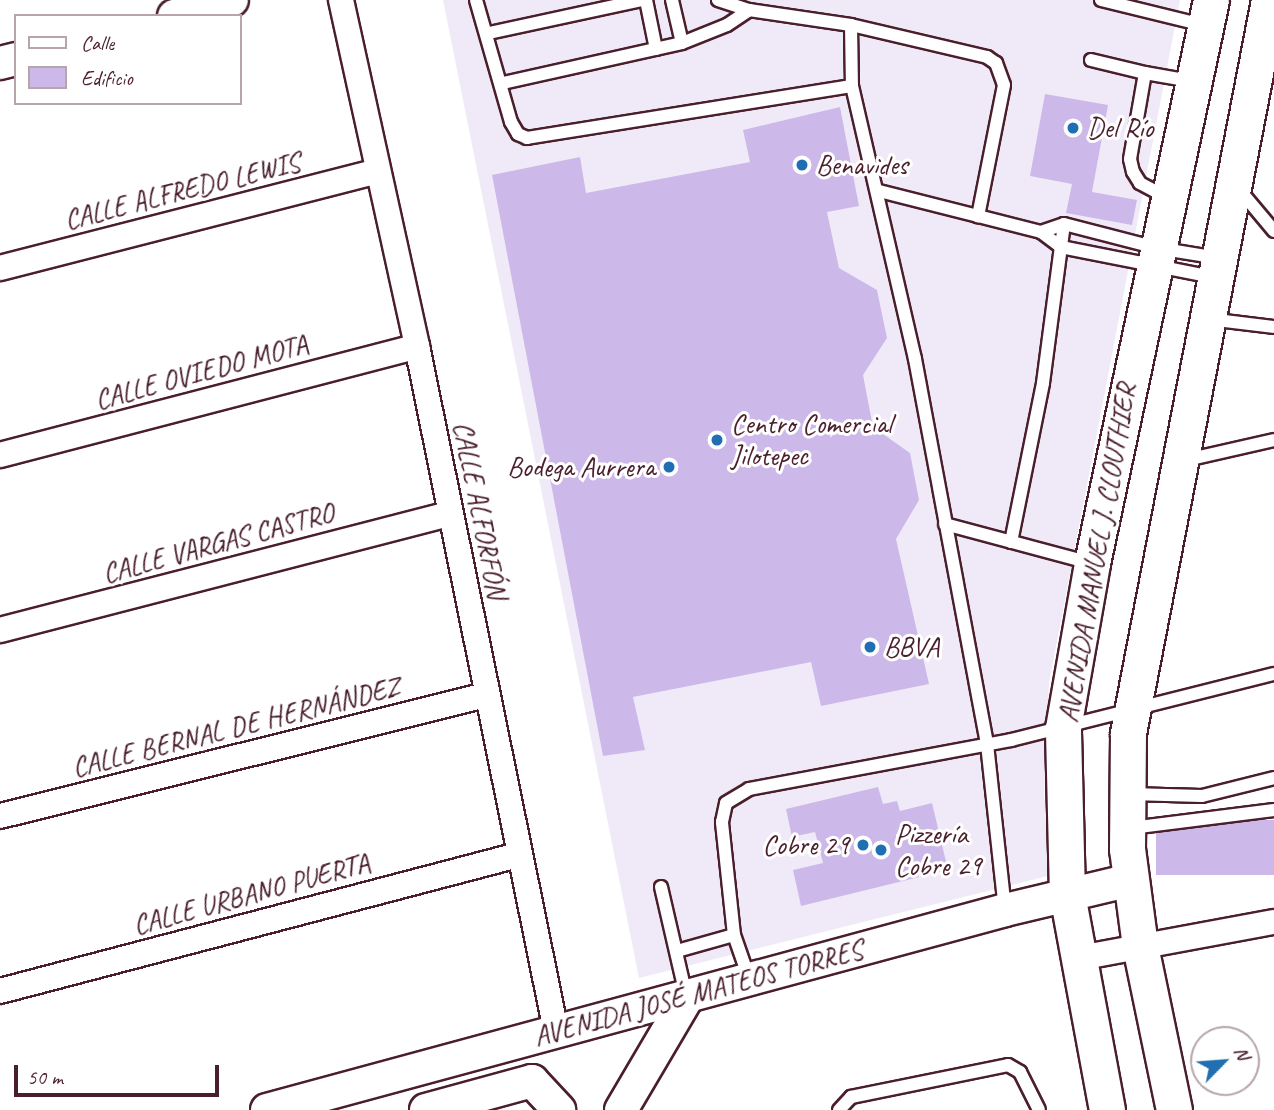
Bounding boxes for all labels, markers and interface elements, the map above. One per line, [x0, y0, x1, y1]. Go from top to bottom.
legend [14, 14, 242, 105]
text: Calle [81, 30, 114, 56]
text: Edificio [81, 65, 133, 91]
place label: Del Río [1087, 111, 1155, 145]
marker: Del Río [1065, 120, 1081, 136]
street label: CALLE ALFREDO LEWIS [60, 145, 304, 237]
place label: Benavides [816, 148, 908, 182]
marker: Benavides [794, 157, 810, 173]
street label: CALLE OVIEDO MOTA [91, 327, 311, 417]
street label: AVENIDA MANUEL J. CLOUTHIER [1051, 381, 1143, 725]
place label: Centro Comercial Jilotepec [731, 407, 893, 473]
street label: CALLE ALFORFÓN [446, 419, 514, 601]
marker: Centro Comercial Jilotepec [709, 432, 725, 448]
place label: Bodega Aurrera [507, 450, 655, 484]
marker: Bodega Aurrera [661, 459, 677, 475]
street label: CALLE VARGAS CASTRO [99, 496, 337, 590]
place label: BBVA [884, 630, 939, 664]
marker: BBVA [862, 639, 878, 655]
street label: CALLE BERNAL DE HERNÁNDEZ [69, 670, 403, 784]
place label: Pizzería Cobre 29 [895, 817, 981, 883]
place label: Cobre 29 [763, 828, 849, 862]
marker: Cobre 29 [855, 837, 871, 853]
marker: Pizzería Cobre 29 [873, 842, 889, 858]
street label: CALLE URBANO PUERTA [129, 846, 373, 942]
street label: AVENIDA JOSÉ MATEOS TORRES [530, 933, 866, 1053]
north arrow [1190, 1026, 1260, 1096]
text: N [1229, 1043, 1256, 1063]
scale bar [18, 1050, 222, 1094]
text: 50 m [27, 1064, 63, 1090]

